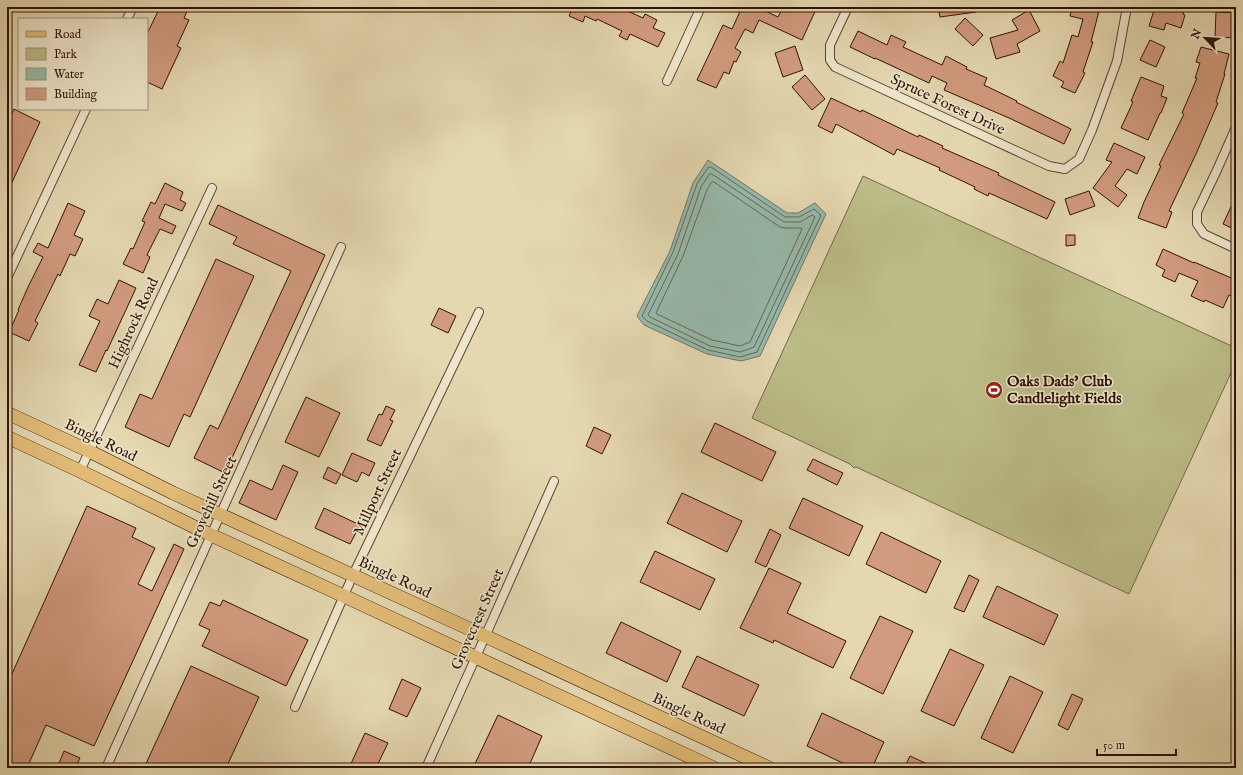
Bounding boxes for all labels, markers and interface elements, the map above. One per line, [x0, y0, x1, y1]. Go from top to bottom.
legend [18, 18, 148, 110]
north arrow [1185, 18, 1225, 58]
text: N [1188, 26, 1205, 42]
text: Road [54, 27, 82, 42]
text: Park [54, 47, 77, 62]
text: Water [54, 67, 85, 82]
street label: Spruce Forest Drive [888, 70, 1008, 139]
text: Building [54, 87, 98, 102]
street label: Highrock Road [104, 274, 163, 372]
place label: Oaks Dads' Club Candlelight Fields [1007, 372, 1122, 408]
sports icon: Oaks Dads' Club Candlelight Fields [984, 380, 1004, 400]
street label: Bingle Road [61, 415, 141, 467]
street label: Millport Street [349, 446, 406, 539]
street label: Grovehill Street [182, 453, 241, 551]
street label: Bingle Road [355, 552, 435, 603]
street label: Grovecrest Street [447, 566, 508, 673]
street label: Bingle Road [649, 688, 729, 739]
scale bar [1097, 731, 1176, 757]
text: 50 m [1103, 738, 1125, 753]

